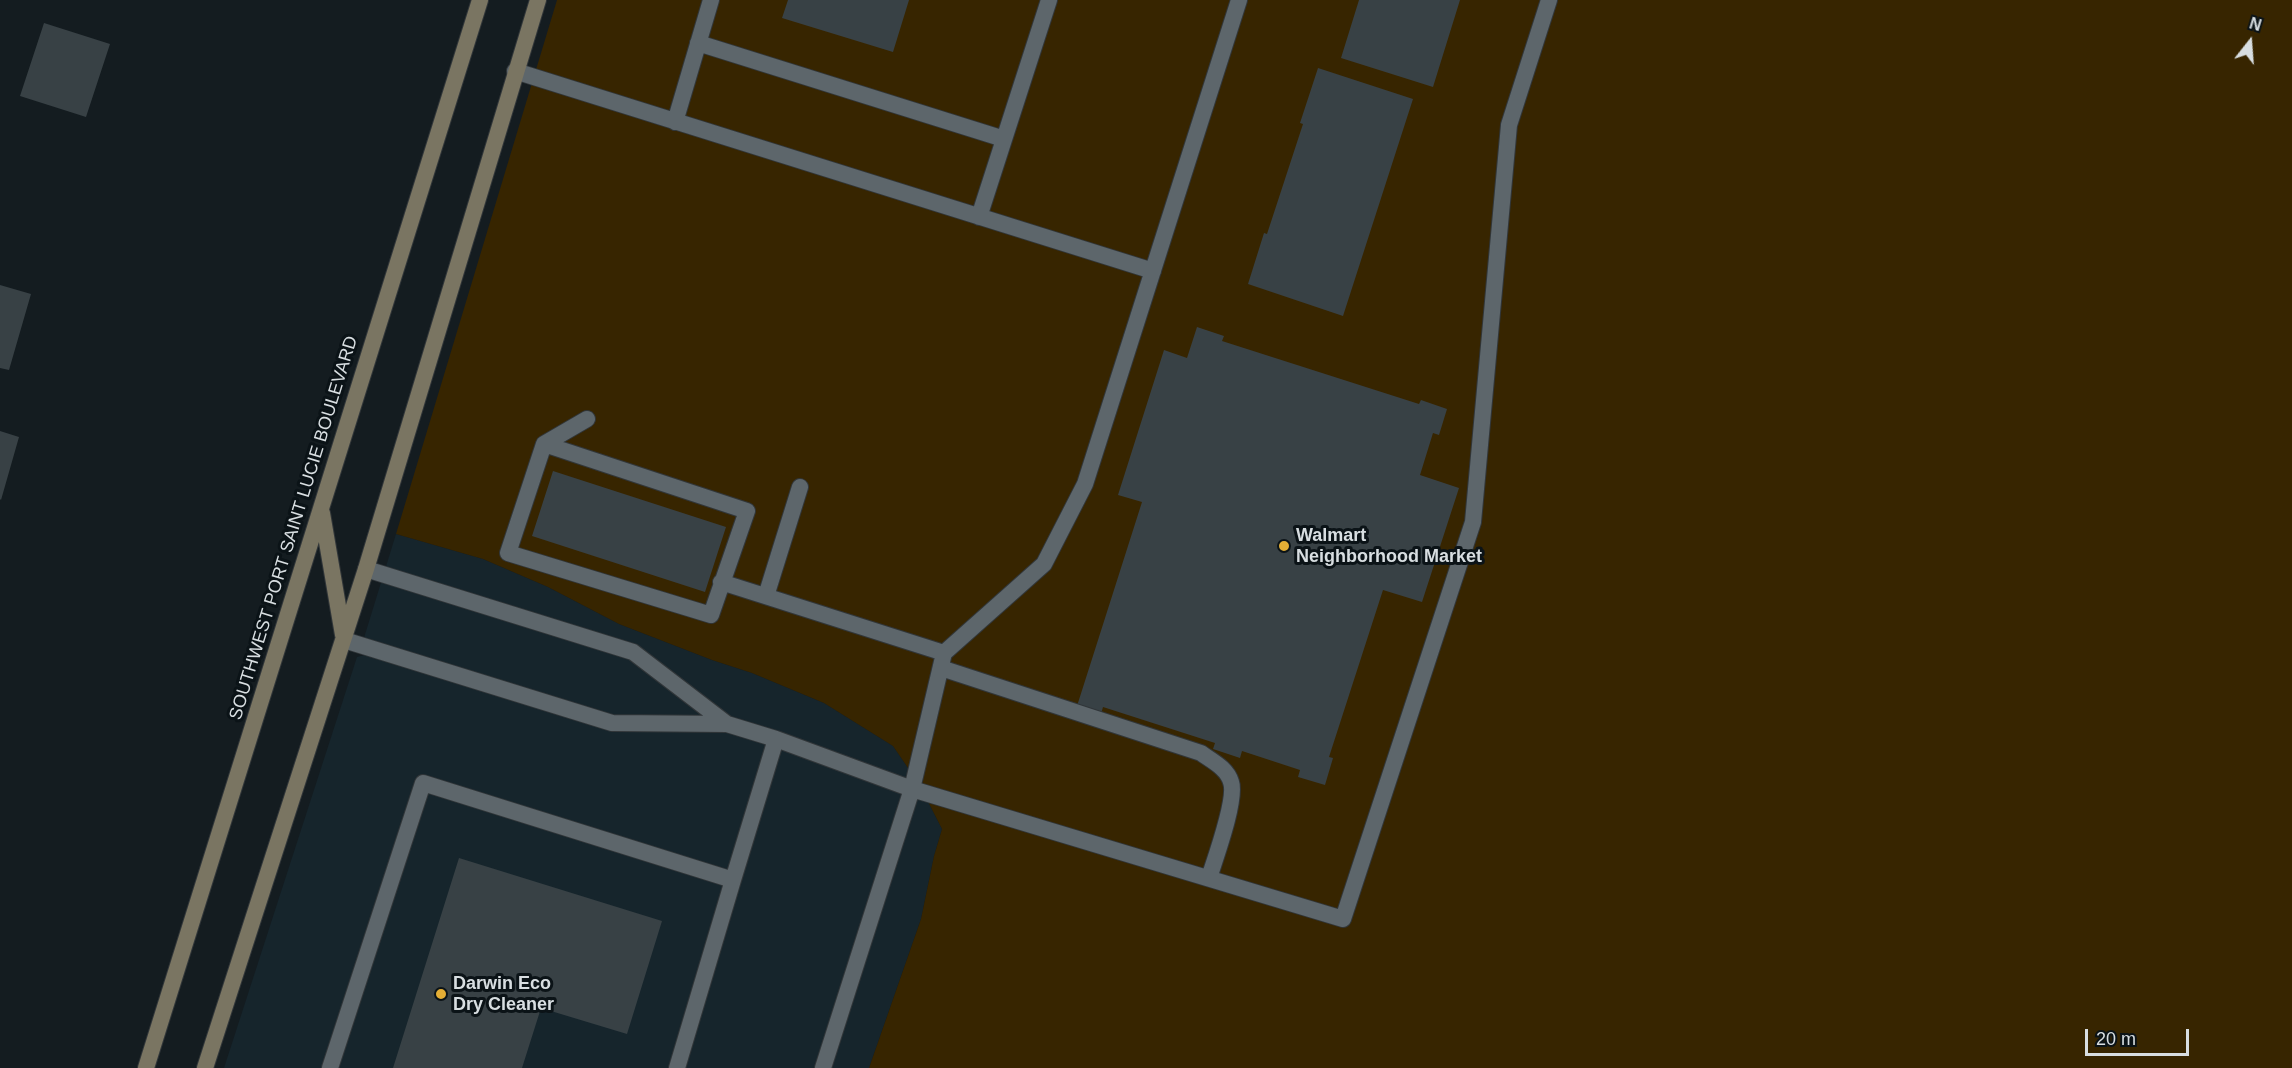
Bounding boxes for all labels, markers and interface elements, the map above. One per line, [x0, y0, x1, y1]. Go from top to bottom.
north arrow [2220, 12, 2280, 72]
text: N [2247, 14, 2263, 34]
street label: SOUTHWEST PORT SAINT LUCIE BOULEVARD [225, 333, 363, 723]
place label: Walmart Neighborhood Market [1296, 525, 1482, 568]
marker: Walmart Neighborhood Market [1277, 539, 1291, 553]
place label: Darwin Eco Dry Cleaner [453, 973, 554, 1016]
marker: Darwin Eco Dry Cleaner [434, 987, 448, 1001]
scale bar [2088, 1017, 2192, 1055]
text: 20 m [2096, 1029, 2136, 1049]

